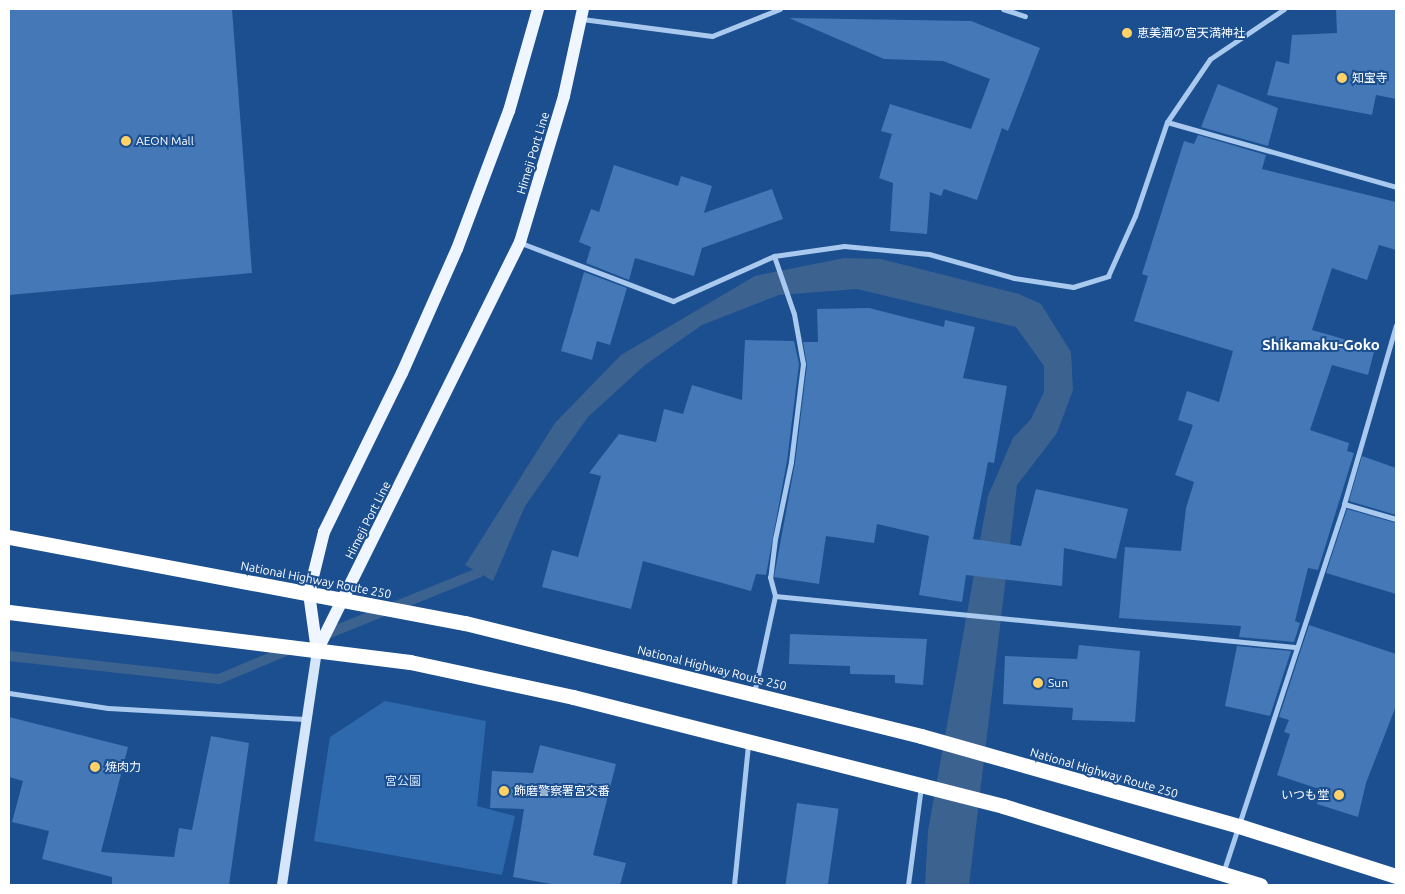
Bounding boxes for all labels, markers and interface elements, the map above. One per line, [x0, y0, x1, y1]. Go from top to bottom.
place label: 恵美酒の宮天満神社 [1137, 26, 1245, 40]
marker: 恵美酒の宮天満神社 [1121, 27, 1133, 39]
place label: 知宝寺 [1352, 71, 1388, 85]
marker: 知宝寺 [1336, 72, 1348, 84]
street label: Himeji Port Line [514, 110, 552, 196]
place label: AEON Mall [136, 134, 194, 148]
marker: AEON Mall [120, 135, 132, 147]
district label: Shikamaku-Goko [1262, 336, 1380, 354]
street label: Himeji Port Line [342, 479, 394, 561]
street label: National Highway Route 250 [240, 558, 392, 602]
street label: National Highway Route 250 [636, 643, 788, 693]
place label: Sun [1048, 676, 1068, 690]
marker: Sun [1032, 677, 1044, 689]
street label: National Highway Route 250 [1028, 745, 1180, 801]
place label: 焼肉力 [105, 760, 141, 774]
marker: 焼肉力 [89, 761, 101, 773]
park label: 宮公園 [385, 774, 421, 788]
place label: 飾磨警察署宮交番 [514, 784, 610, 798]
marker: 飾磨警察署宮交番 [498, 785, 510, 797]
place label: いつも堂 [1281, 788, 1329, 802]
marker: いつも堂 [1333, 789, 1345, 801]

